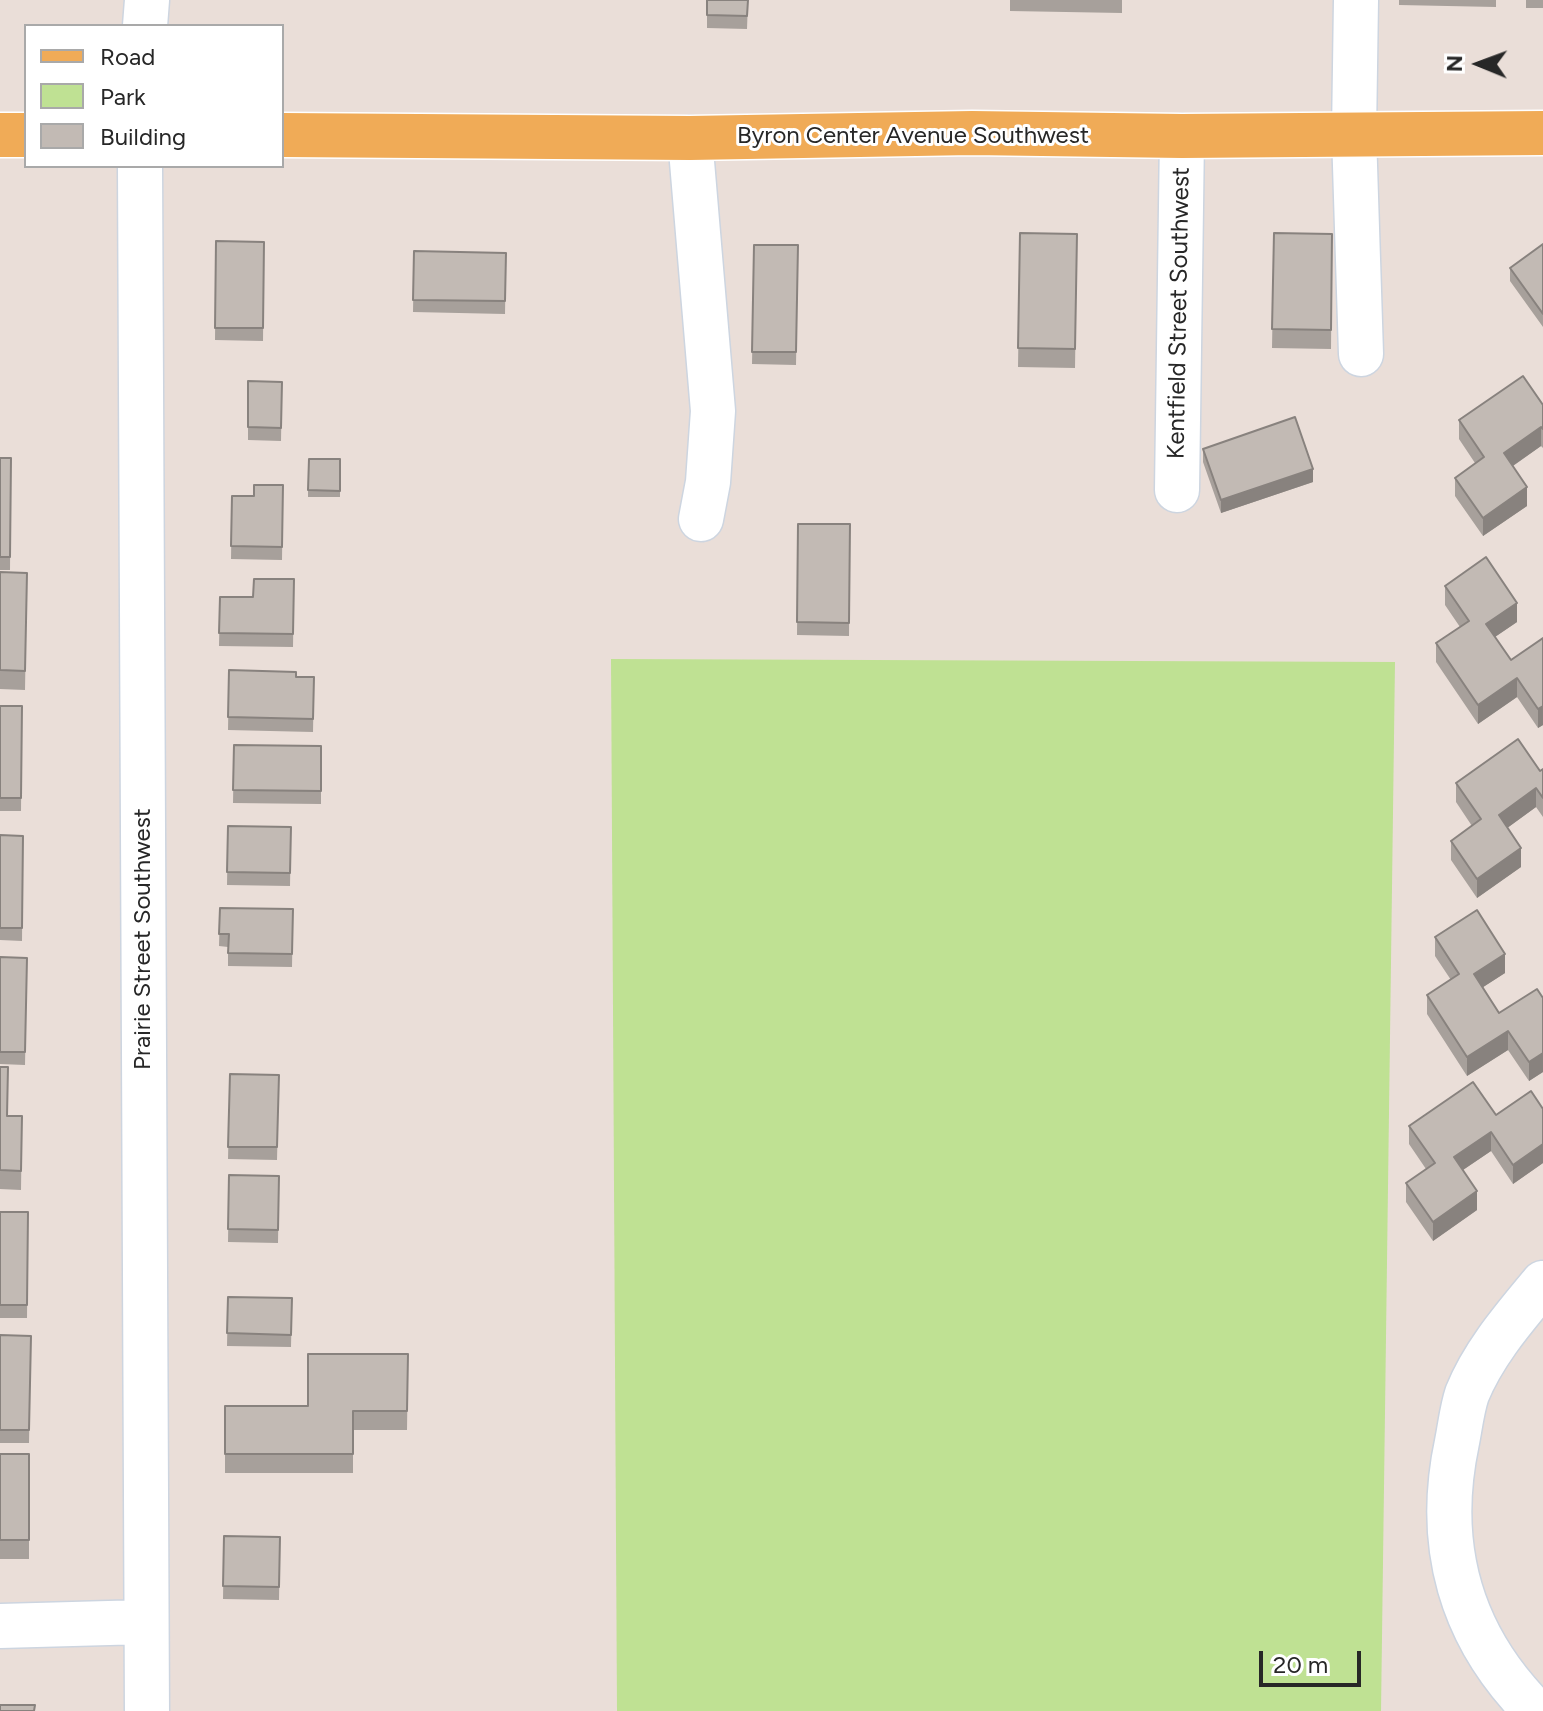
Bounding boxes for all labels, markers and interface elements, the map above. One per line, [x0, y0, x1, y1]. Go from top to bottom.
legend [24, 24, 284, 168]
north arrow [1439, 24, 1519, 104]
text: Road [100, 42, 155, 71]
text: N [1441, 55, 1468, 72]
text: Park [100, 82, 146, 111]
text: Building [100, 122, 186, 151]
street label: Byron Center Avenue Southwest [737, 122, 1089, 150]
street label: Kentfield Street Southwest [1162, 167, 1196, 459]
street label: Prairie Street Southwest [129, 808, 157, 1070]
scale bar [1263, 1635, 1365, 1685]
text: 20 m [1273, 1650, 1328, 1679]

